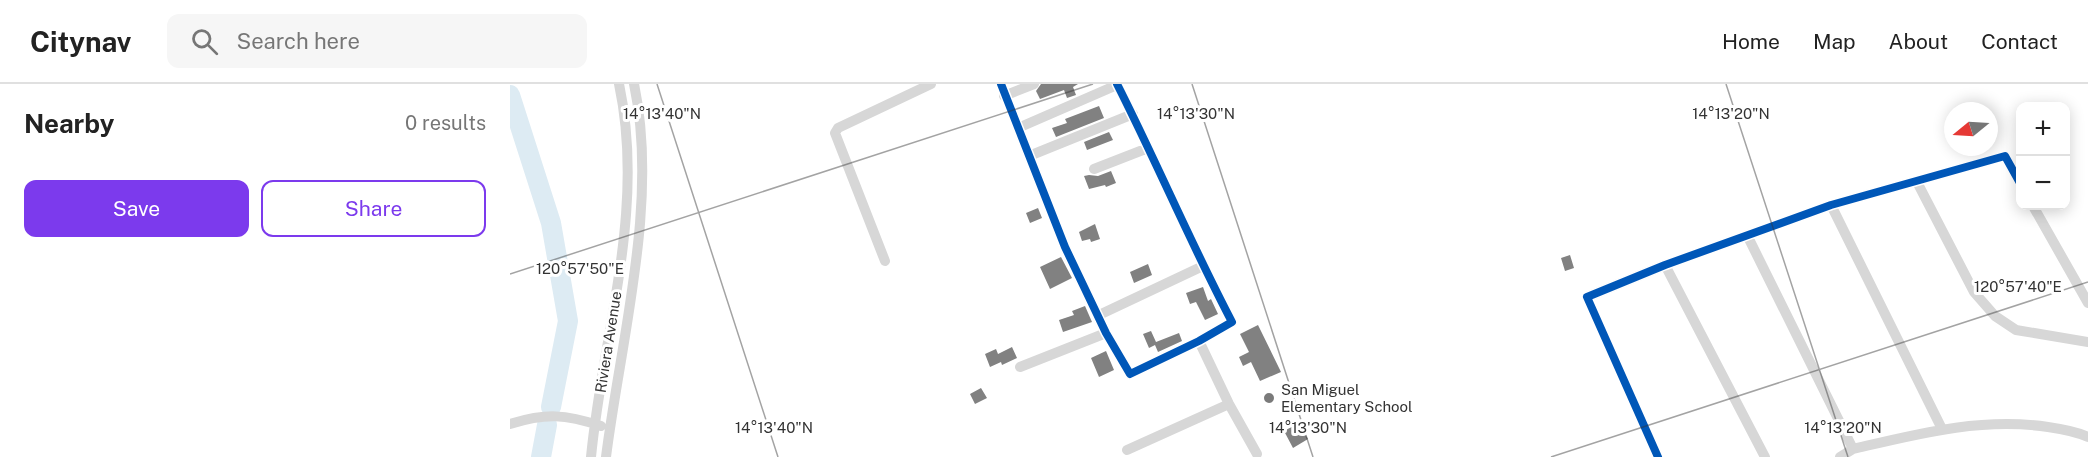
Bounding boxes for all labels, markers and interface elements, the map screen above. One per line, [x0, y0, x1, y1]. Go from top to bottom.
search box [167, 14, 587, 68]
text: Citynav [30, 25, 131, 58]
icon: search [188, 25, 221, 58]
text: Search here [236, 28, 360, 54]
text: Home [1722, 29, 1780, 54]
text: Map [1813, 29, 1856, 54]
text: About [1889, 29, 1948, 54]
text: Contact [1981, 29, 2058, 54]
north arrow [1944, 102, 1998, 156]
map controls [2016, 102, 2070, 210]
button: + [2016, 102, 2070, 156]
text: 14°13'40"N [623, 105, 701, 122]
text: 14°13'30"N [1157, 105, 1235, 122]
text: 14°13'20"N [1692, 105, 1770, 122]
text: Nearby [24, 108, 114, 139]
text: 0 results [405, 111, 486, 135]
button: − [2016, 156, 2070, 210]
button: Save [24, 180, 249, 237]
button: Share [261, 180, 486, 237]
text: 120°57'50"E [536, 260, 624, 277]
text: 120°57'40"E [1974, 278, 2062, 295]
street label: Riviera Avenue [592, 290, 624, 394]
place label: San Miguel Elementary School [1281, 381, 1413, 415]
marker: San Miguel Elementary School [1262, 391, 1276, 405]
text: 14°13'40"N [735, 419, 813, 436]
text: 14°13'30"N [1269, 419, 1347, 436]
text: 14°13'20"N [1804, 419, 1882, 436]

